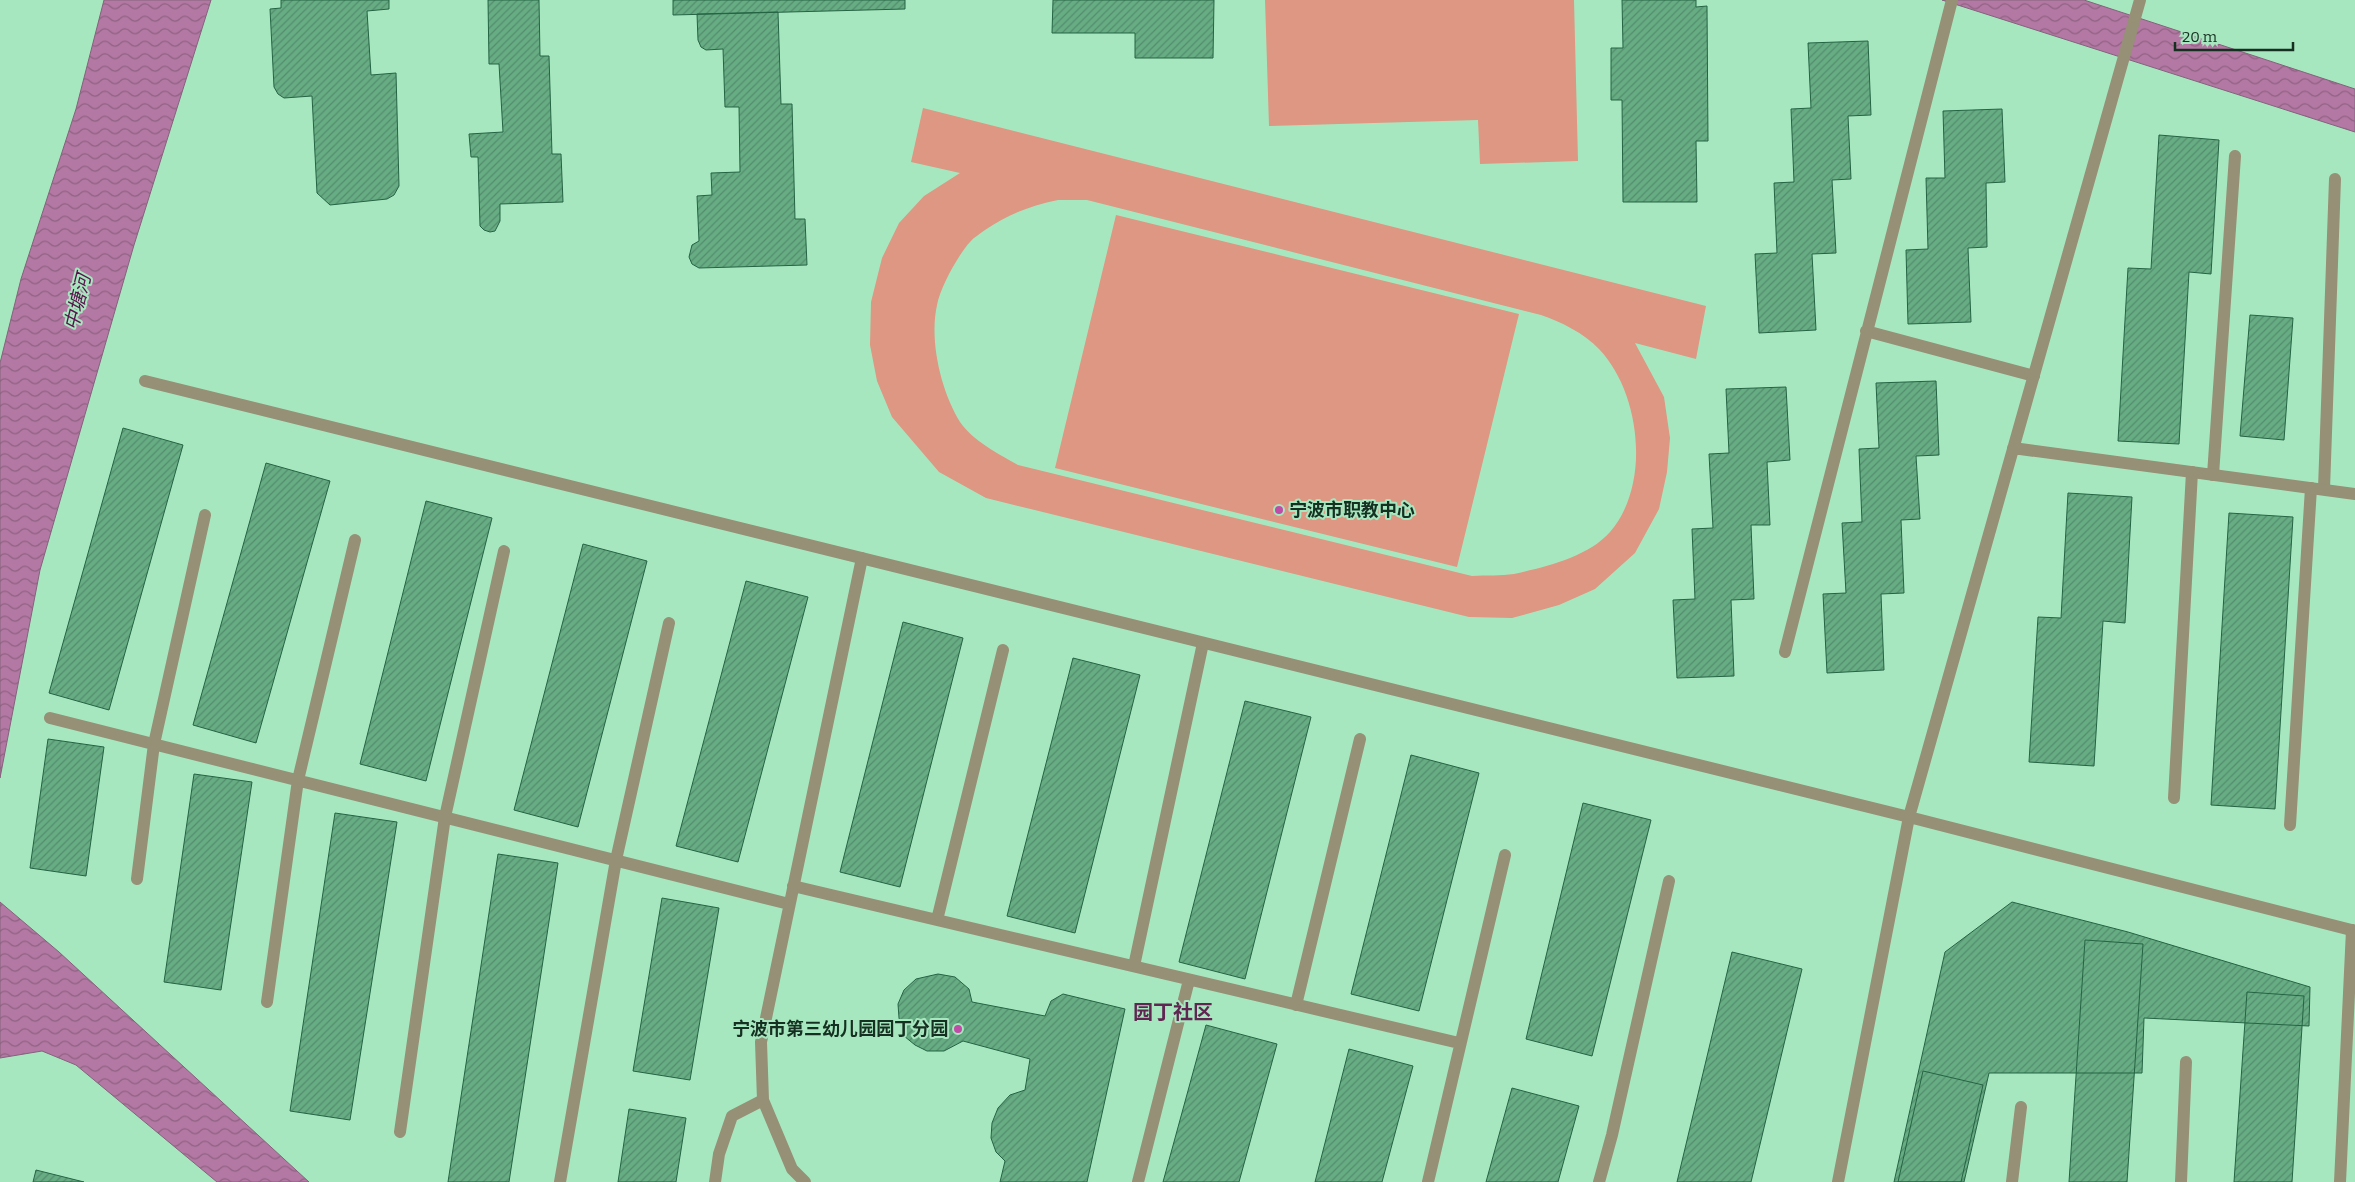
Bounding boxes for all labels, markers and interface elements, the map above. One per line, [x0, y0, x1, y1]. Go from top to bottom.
scale bar [2175, 20, 2292, 52]
text: 20 m [2182, 28, 2218, 46]
water label: 中塘河 [59, 268, 97, 333]
place label: 宁波市职教中心 [1289, 499, 1415, 521]
marker: 宁波市职教中心 [1273, 504, 1285, 516]
district label: 园丁社区 [1133, 1000, 1213, 1024]
place label: 宁波市第三幼儿园园丁分园 [732, 1018, 948, 1040]
marker: 宁波市第三幼儿园园丁分园 [952, 1023, 964, 1035]

